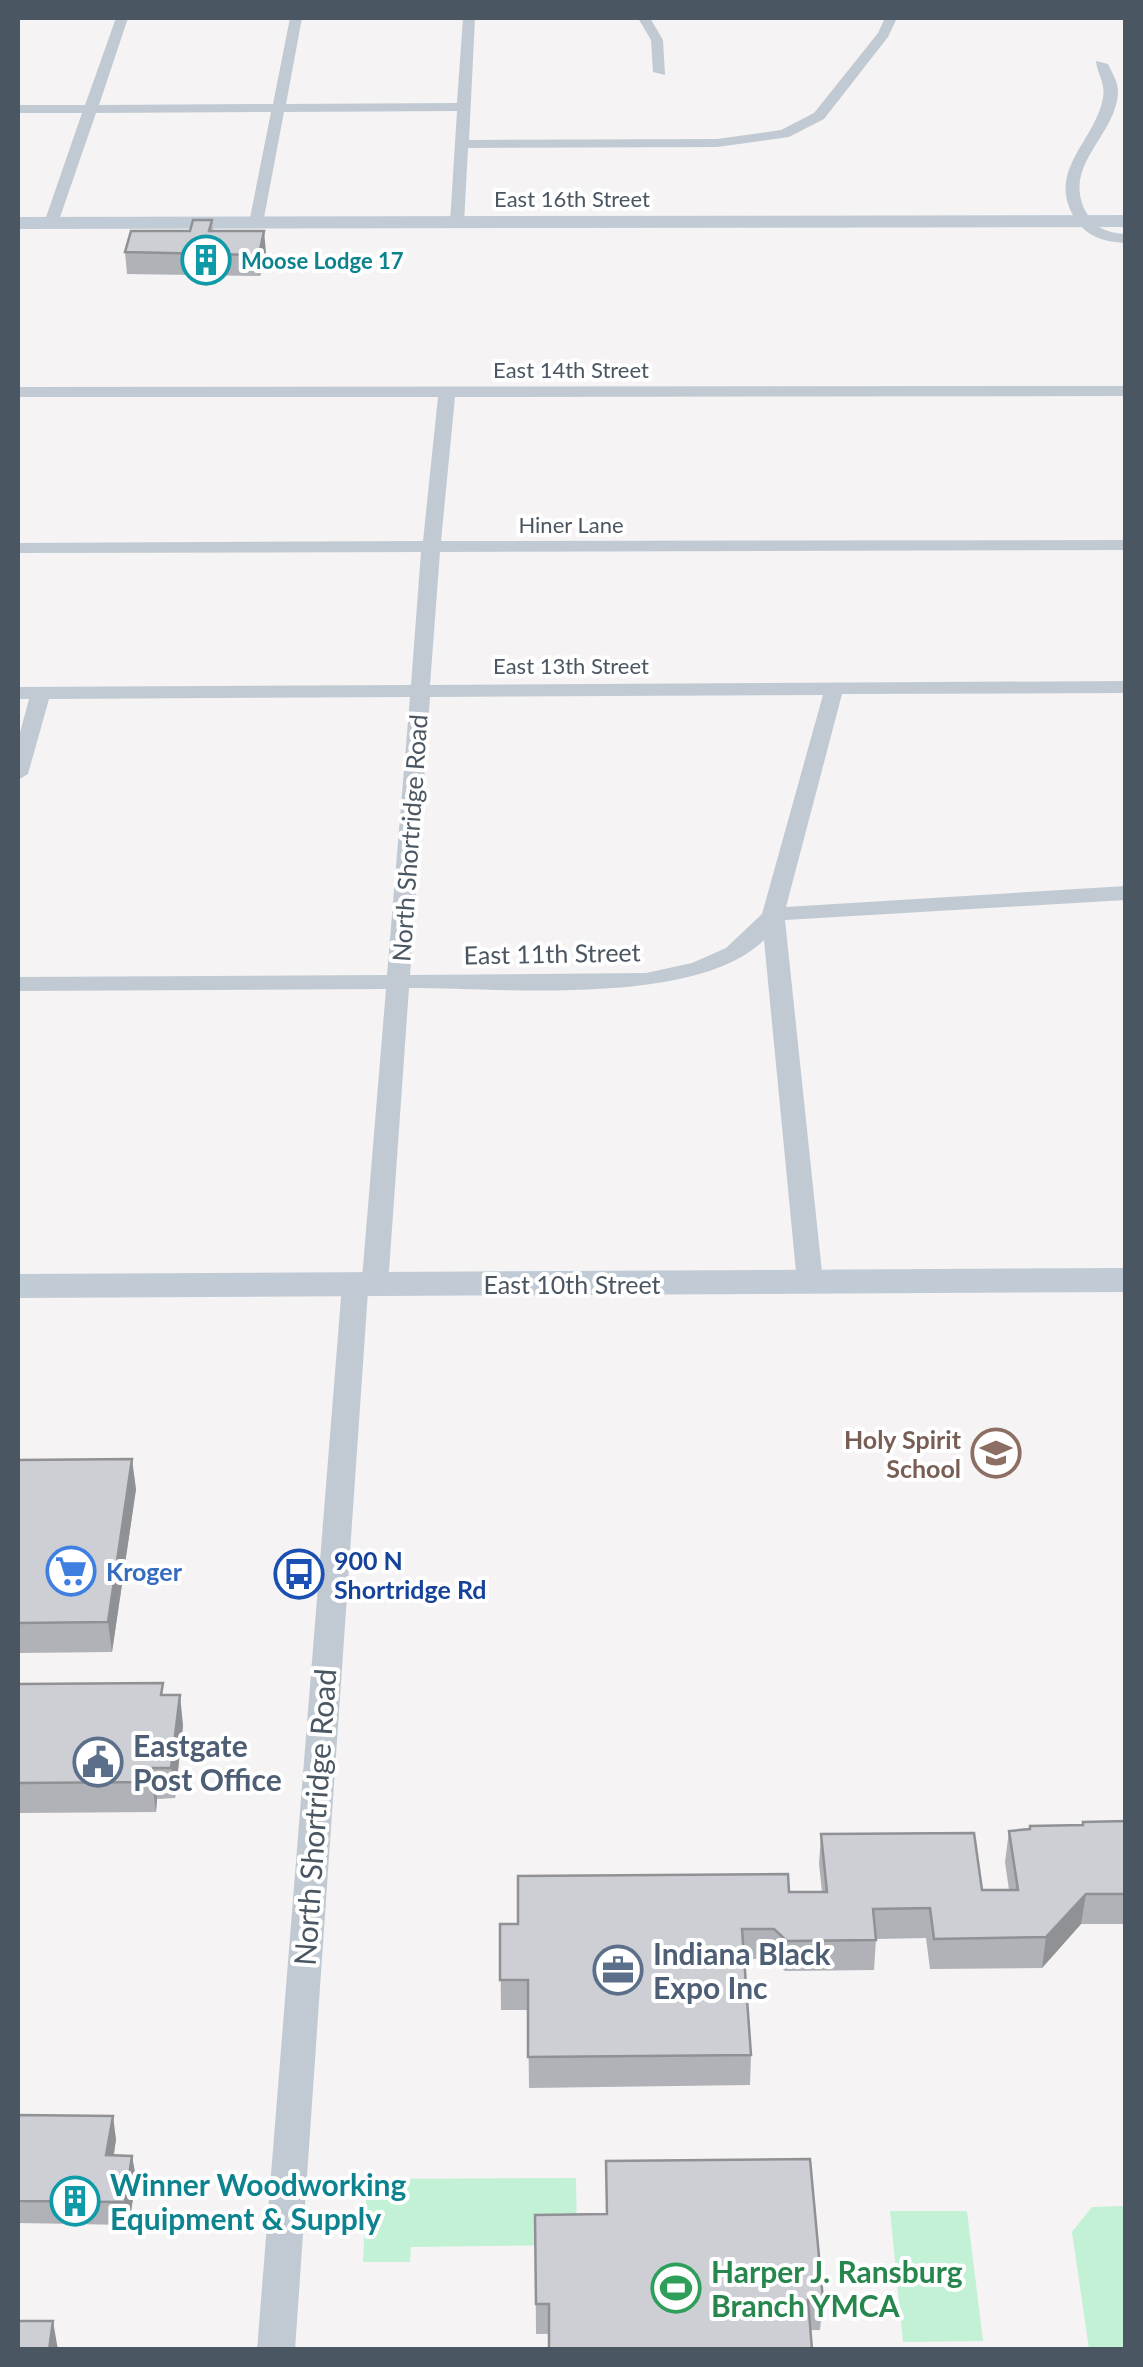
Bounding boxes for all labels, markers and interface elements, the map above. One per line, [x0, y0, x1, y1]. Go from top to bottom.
street label: East 16th Street [494, 185, 650, 212]
building icon: Moose Lodge 17 [180, 234, 232, 286]
place label: Moose Lodge 17 [241, 247, 404, 274]
street label: East 14th Street [493, 356, 649, 383]
street label: Hiner Lane [518, 511, 624, 538]
street label: East 13th Street [493, 652, 649, 679]
street label: North Shortridge Road [385, 713, 433, 963]
street label: East 11th Street [463, 936, 641, 970]
street label: East 10th Street [483, 1269, 661, 1299]
place label: Holy Spirit School [844, 1424, 962, 1483]
school or university icon: Holy Spirit School [970, 1427, 1022, 1479]
supermarket icon: Kroger [45, 1545, 97, 1597]
place label: 900 N Shortridge Rd [334, 1545, 487, 1604]
bus stop icon: 900 N Shortridge Rd [273, 1548, 325, 1600]
place label: Kroger [106, 1556, 183, 1586]
street label: North Shortridge Road [286, 1667, 342, 1967]
place label: Eastgate Post Office [133, 1727, 282, 1797]
public building icon: Eastgate Post Office [72, 1736, 124, 1788]
place label: Indiana Black Expo Inc [653, 1935, 832, 2005]
office icon: Indiana Black Expo Inc [592, 1944, 644, 1996]
place label: Winner Woodworking Equipment & Supply [110, 2166, 407, 2236]
building icon: Winner Woodworking Equipment & Supply [49, 2175, 101, 2227]
place label: Harper J. Ransburg Branch YMCA [711, 2253, 963, 2323]
sports icon: Harper J. Ransburg Branch YMCA [650, 2262, 702, 2314]

